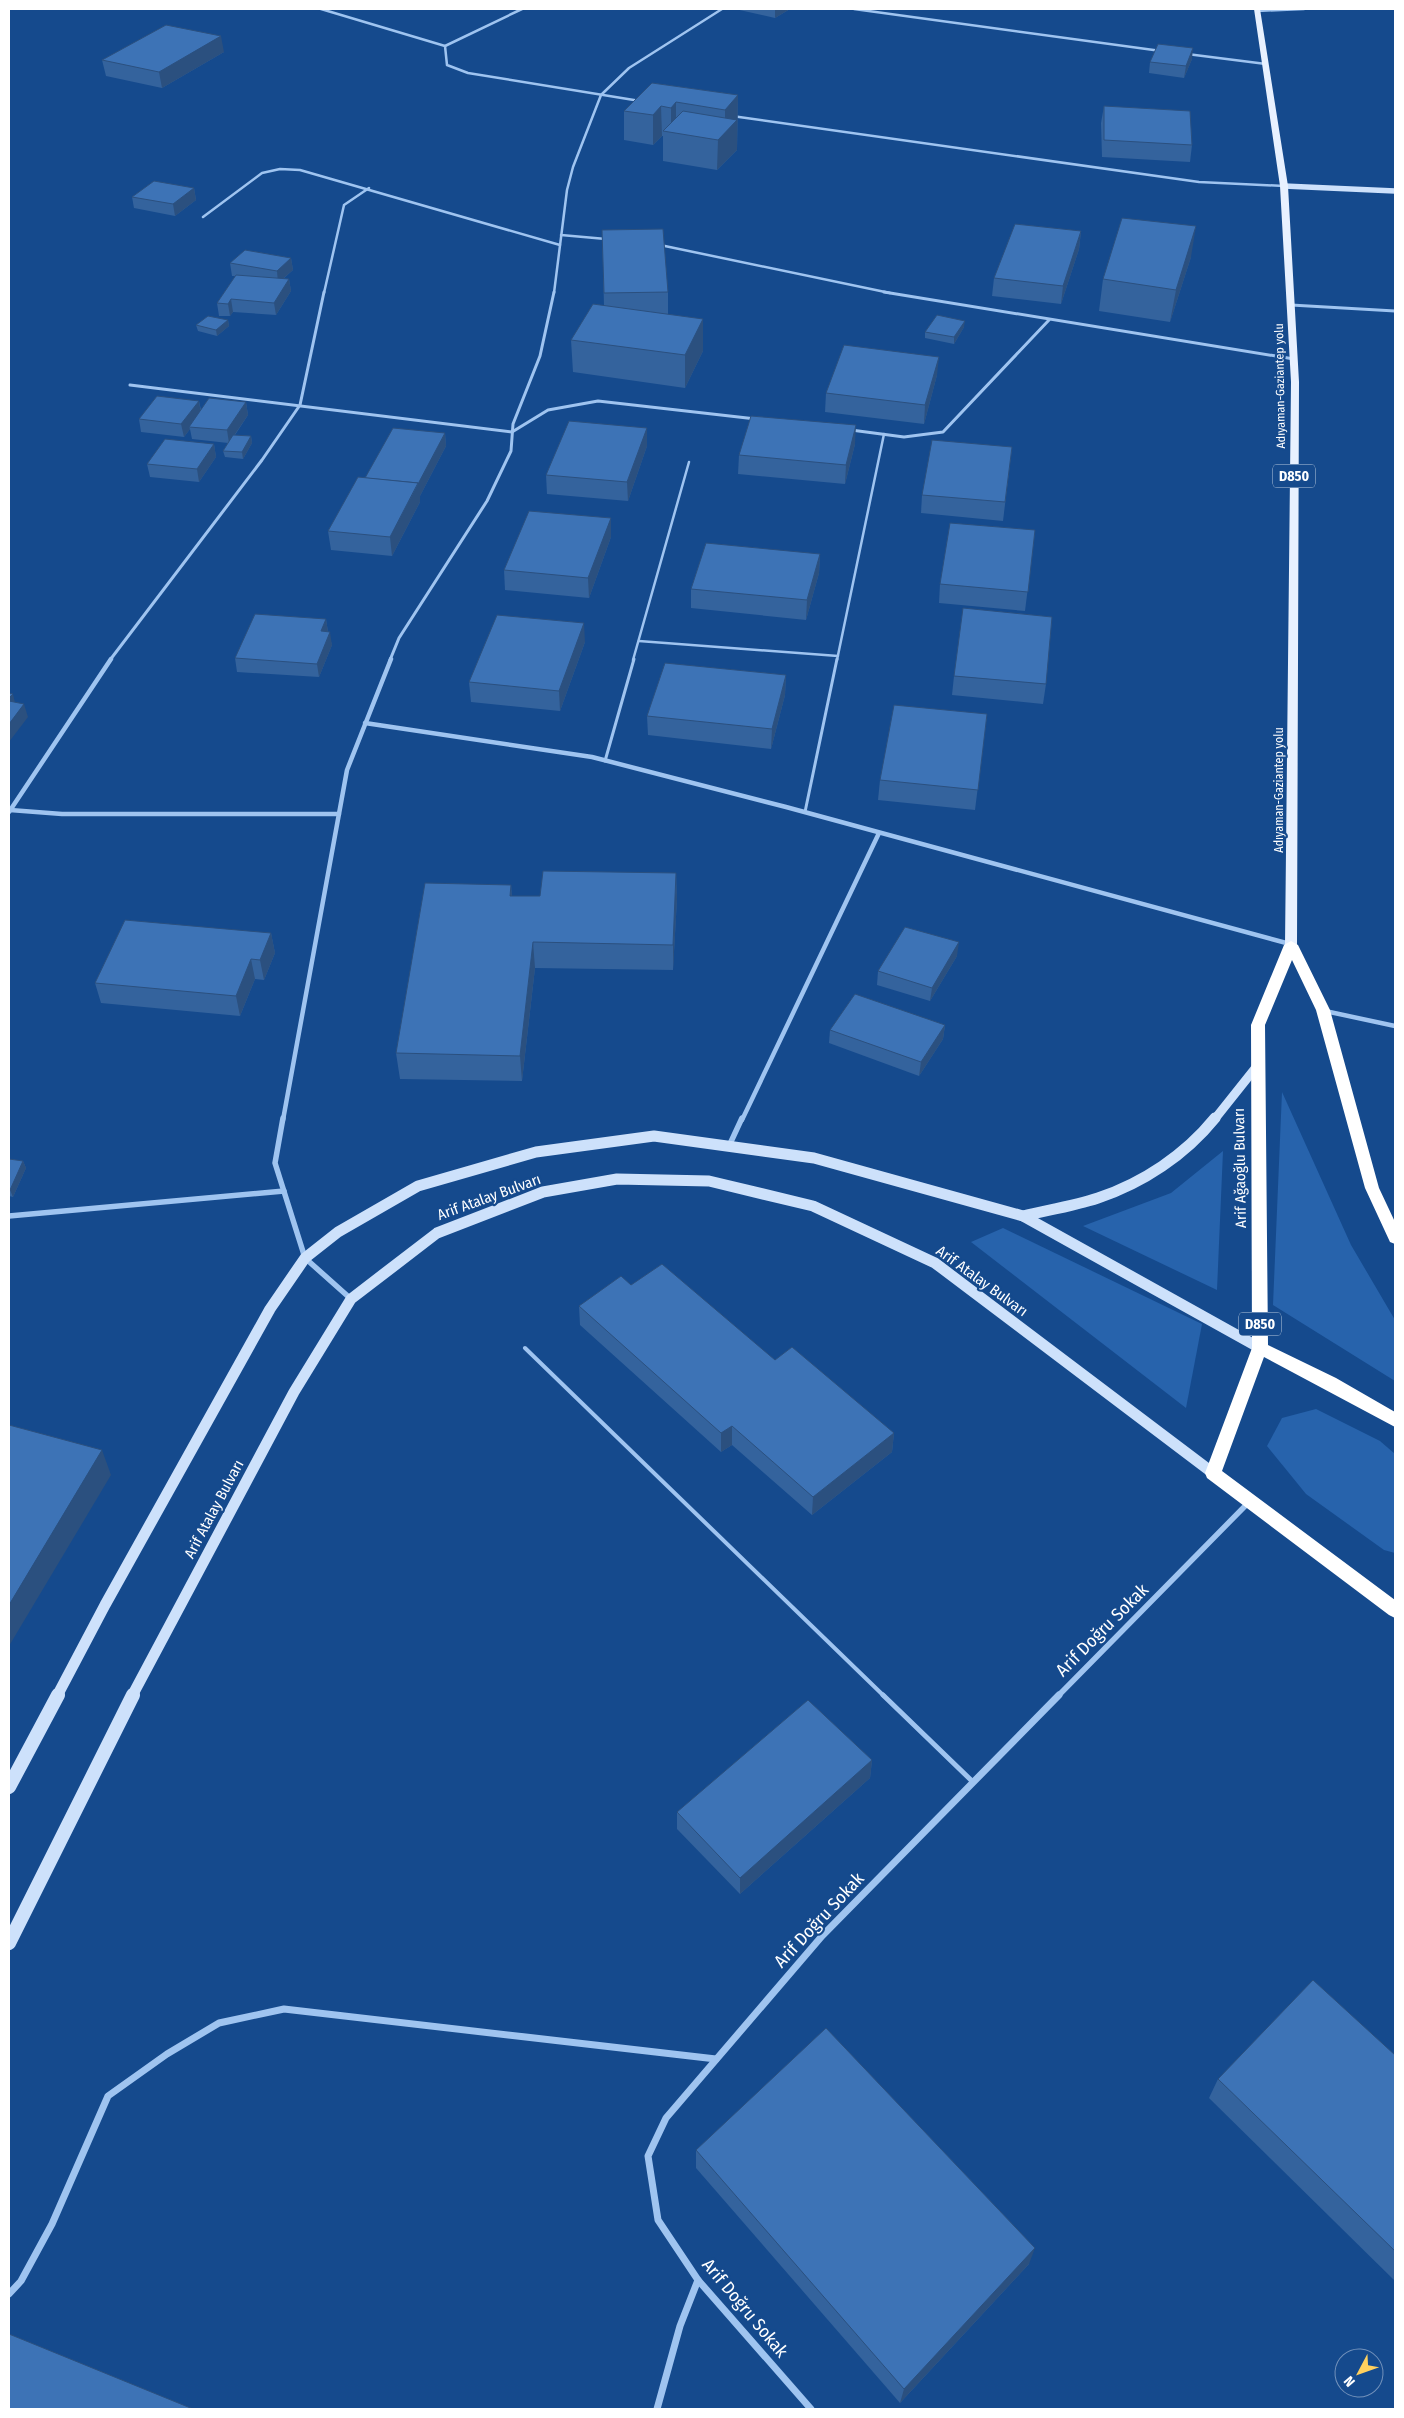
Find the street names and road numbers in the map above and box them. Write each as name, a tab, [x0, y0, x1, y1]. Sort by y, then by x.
street label: Adıyaman-Gaziantep yolu	[1272, 323, 1288, 449]
road number: D850	[1273, 464, 1315, 488]
street label: Adıyaman-Gaziantep yolu	[1272, 727, 1286, 853]
street label: Arif Ağaoğlu Bulvarı	[1230, 1108, 1250, 1228]
street label: Arif Atalay Bulvarı	[435, 1170, 543, 1224]
street label: Arif Atalay Bulvarı	[933, 1242, 1031, 1320]
road number: D850	[1239, 1312, 1281, 1336]
street label: Arif Atalay Bulvarı	[181, 1457, 247, 1561]
street label: Arif Doğru Sokak	[1051, 1579, 1153, 1681]
street label: Arif Doğru Sokak	[769, 1867, 869, 1972]
street label: Arif Doğru Sokak	[697, 2254, 793, 2362]

